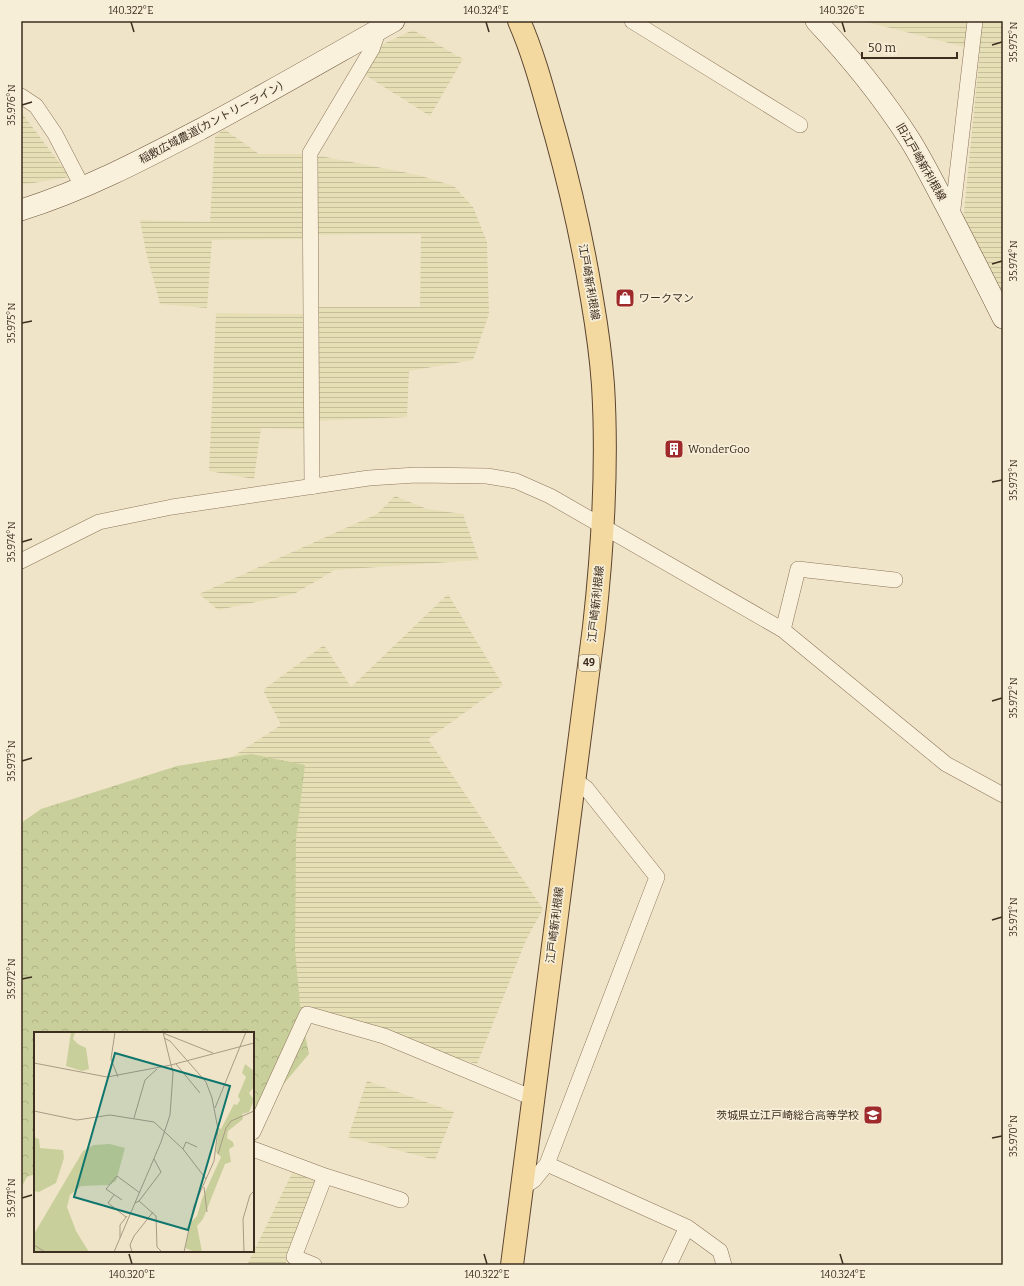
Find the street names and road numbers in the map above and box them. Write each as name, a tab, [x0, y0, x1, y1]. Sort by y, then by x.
street label: 稲敷広域農道(カントリーライン)	[137, 80, 285, 166]
street label: 旧江戸崎新利根線	[893, 121, 949, 203]
street label: 江戸崎新利根線	[576, 243, 602, 321]
street label: 江戸崎新利根線	[586, 565, 606, 643]
road number: 49	[579, 655, 599, 671]
street label: 江戸崎新利根線	[544, 886, 566, 964]

